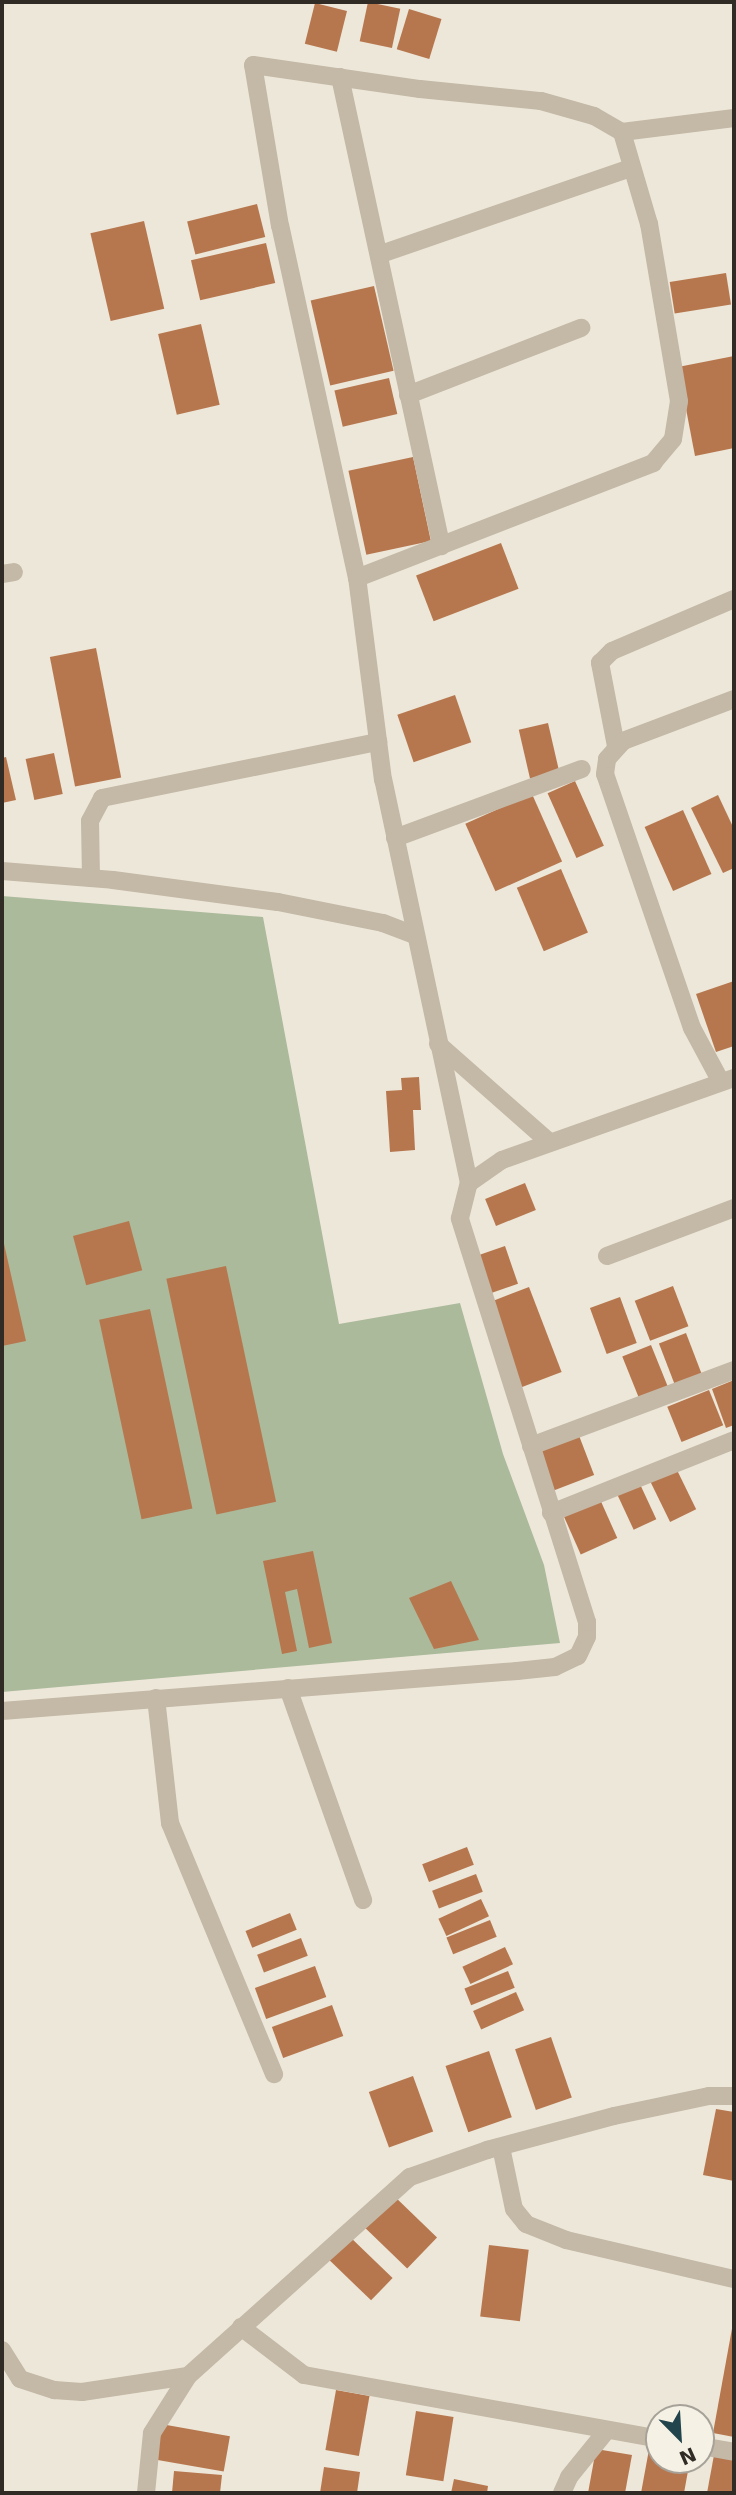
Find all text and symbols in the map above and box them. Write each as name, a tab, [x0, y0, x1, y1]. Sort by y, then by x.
north arrow	[645, 2404, 715, 2474]
text: N	[676, 2443, 699, 2470]

